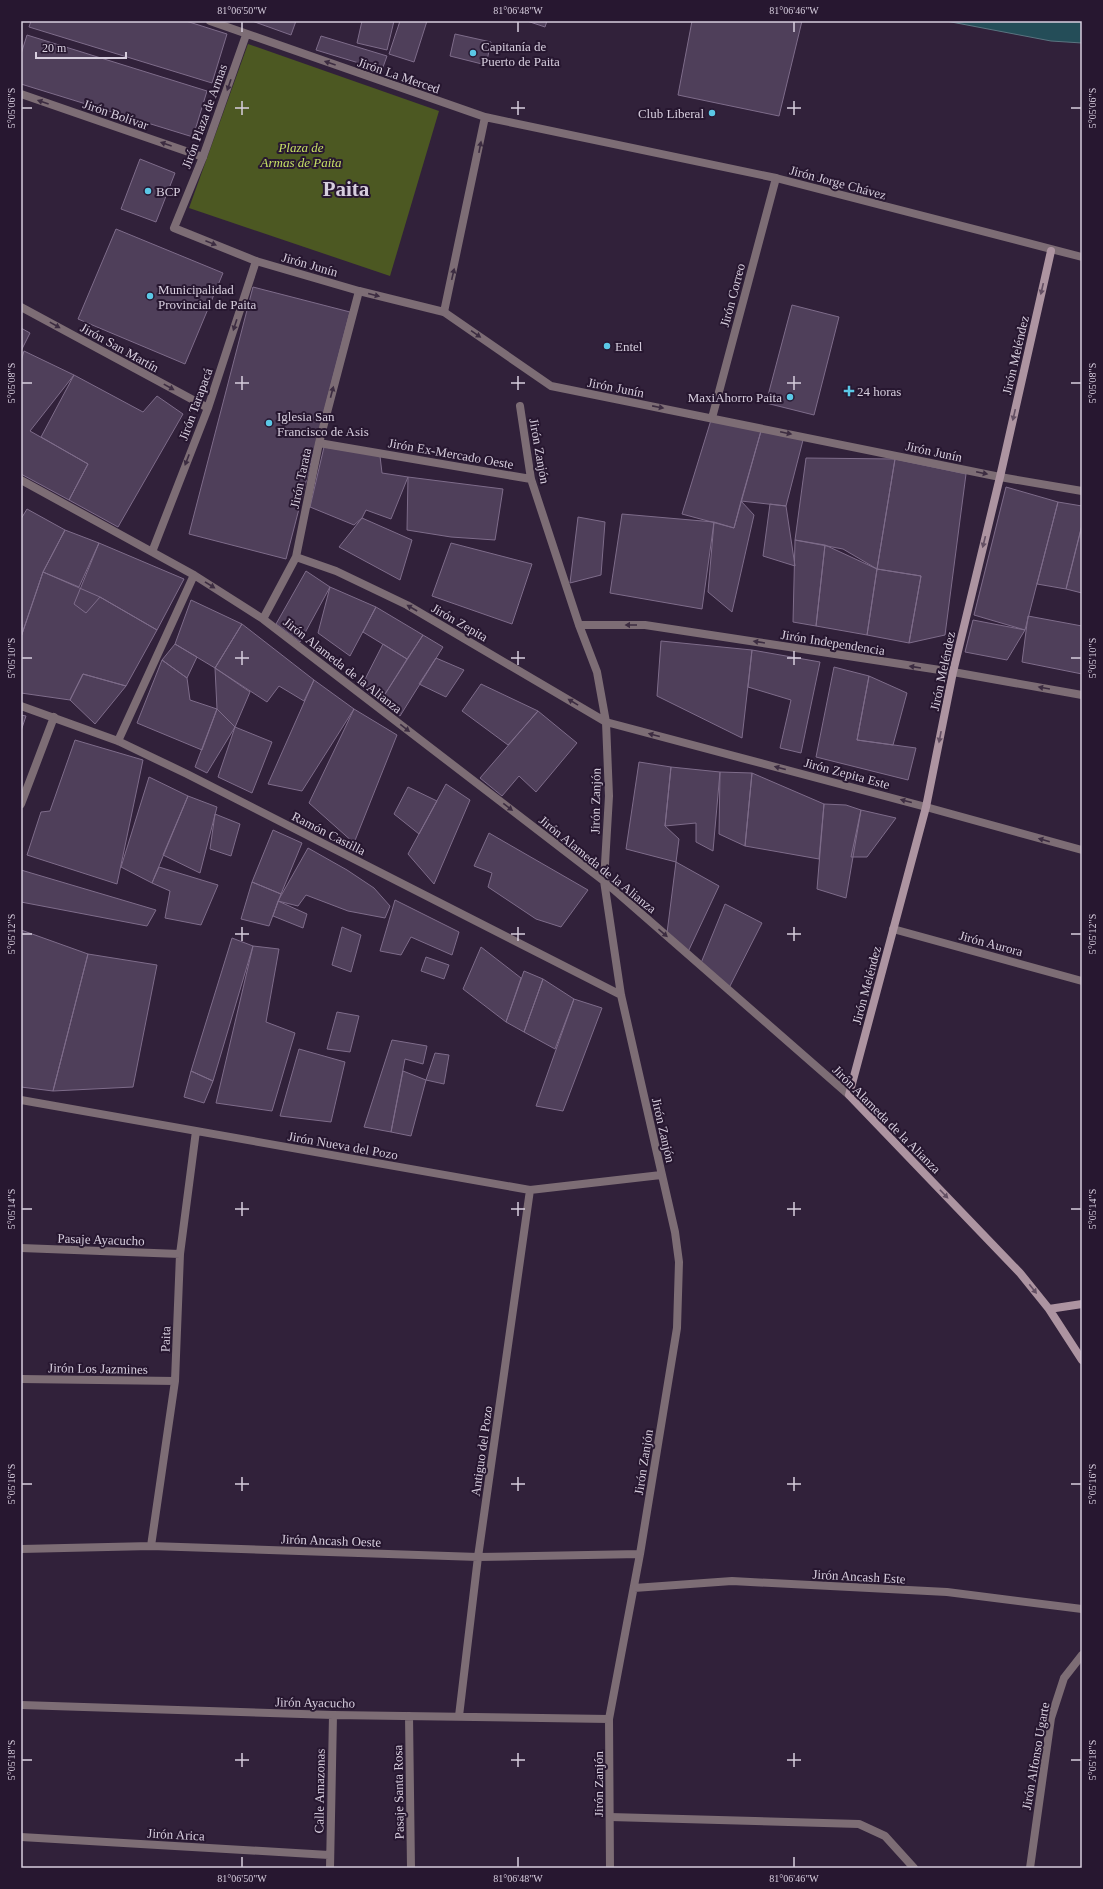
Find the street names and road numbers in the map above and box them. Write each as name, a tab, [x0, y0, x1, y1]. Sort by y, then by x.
street label: Jirón La Merced	[356, 54, 442, 97]
street label: Jirón Plaza de Armas	[179, 62, 230, 170]
street label: Jirón Bolívar	[81, 96, 151, 133]
street label: Jirón Jorge Chávez	[788, 162, 888, 203]
street label: Jirón Junín	[280, 249, 340, 280]
street label: Jirón Correo	[717, 262, 748, 329]
street label: Jirón Meléndez	[999, 314, 1032, 396]
street label: Jirón San Martín	[78, 320, 162, 375]
street label: Jirón Tarapacá	[175, 366, 216, 442]
street label: Jirón Junín	[586, 375, 646, 400]
street label: Jirón Zanjón	[526, 417, 553, 485]
street label: Jirón Ex-Mercado Oeste	[387, 435, 515, 472]
street label: Jirón Junín	[904, 438, 964, 465]
street label: Jirón Tarata	[287, 446, 314, 510]
street label: Jirón Zepita	[429, 600, 491, 645]
street label: Jirón Alameda de la Alianza	[280, 614, 405, 717]
street label: Jirón Independencia	[780, 627, 886, 658]
street label: Jirón Meléndez	[927, 630, 958, 712]
street label: Jirón Zepita Este	[802, 755, 892, 792]
street label: Jirón Zanjón	[587, 767, 604, 834]
street label: Ramón Castilla	[289, 808, 368, 859]
street label: Jirón Alameda de la Alianza	[536, 812, 660, 916]
street label: Jirón Aurora	[957, 928, 1025, 959]
street label: Jirón Meléndez	[849, 944, 884, 1026]
street label: Jirón Alameda de la Alianza	[830, 1062, 944, 1177]
street label: Jirón Zanjón	[649, 1096, 678, 1164]
street label: Jirón Nueva del Pozo	[287, 1128, 399, 1163]
street label: Pasaje Ayacucho	[57, 1230, 145, 1249]
street label: Paita	[158, 1326, 173, 1352]
street label: Jirón Los Jazmines	[48, 1360, 148, 1377]
street label: Antiguo del Pozo	[468, 1405, 495, 1497]
street label: Jirón Zanjón	[631, 1428, 656, 1496]
street label: Jirón Ancash Oeste	[281, 1531, 382, 1550]
street label: Jirón Ancash Este	[812, 1567, 906, 1586]
street label: Jirón Ayacucho	[275, 1694, 355, 1711]
street label: Jirón Alfonso Ugarte	[1019, 1701, 1052, 1811]
street label: Pasaje Santa Rosa	[390, 1744, 407, 1839]
street label: Calle Amazonas	[311, 1748, 328, 1834]
street label: Jirón Zanjón	[591, 1750, 606, 1817]
street label: Jirón Arica	[147, 1826, 205, 1844]

